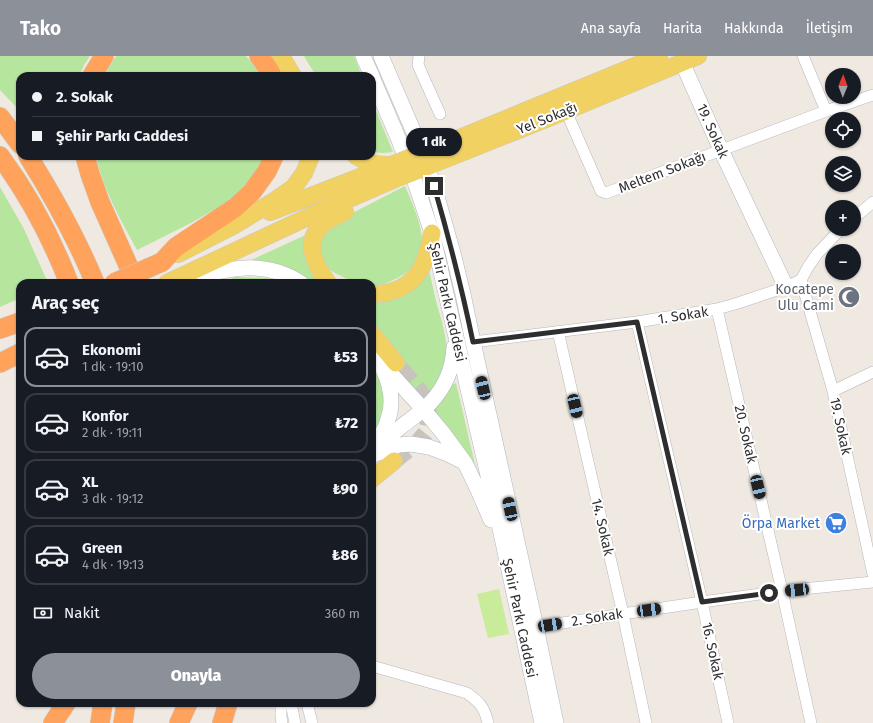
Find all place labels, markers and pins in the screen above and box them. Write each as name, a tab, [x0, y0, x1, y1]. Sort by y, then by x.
place label: Kocatepe Ulu Cami	[775, 281, 834, 314]
mosque icon: Kocatepe Ulu Cami	[836, 284, 862, 310]
supermarket icon: Örpa Market	[823, 510, 849, 536]
place label: Örpa Market	[742, 514, 821, 532]

